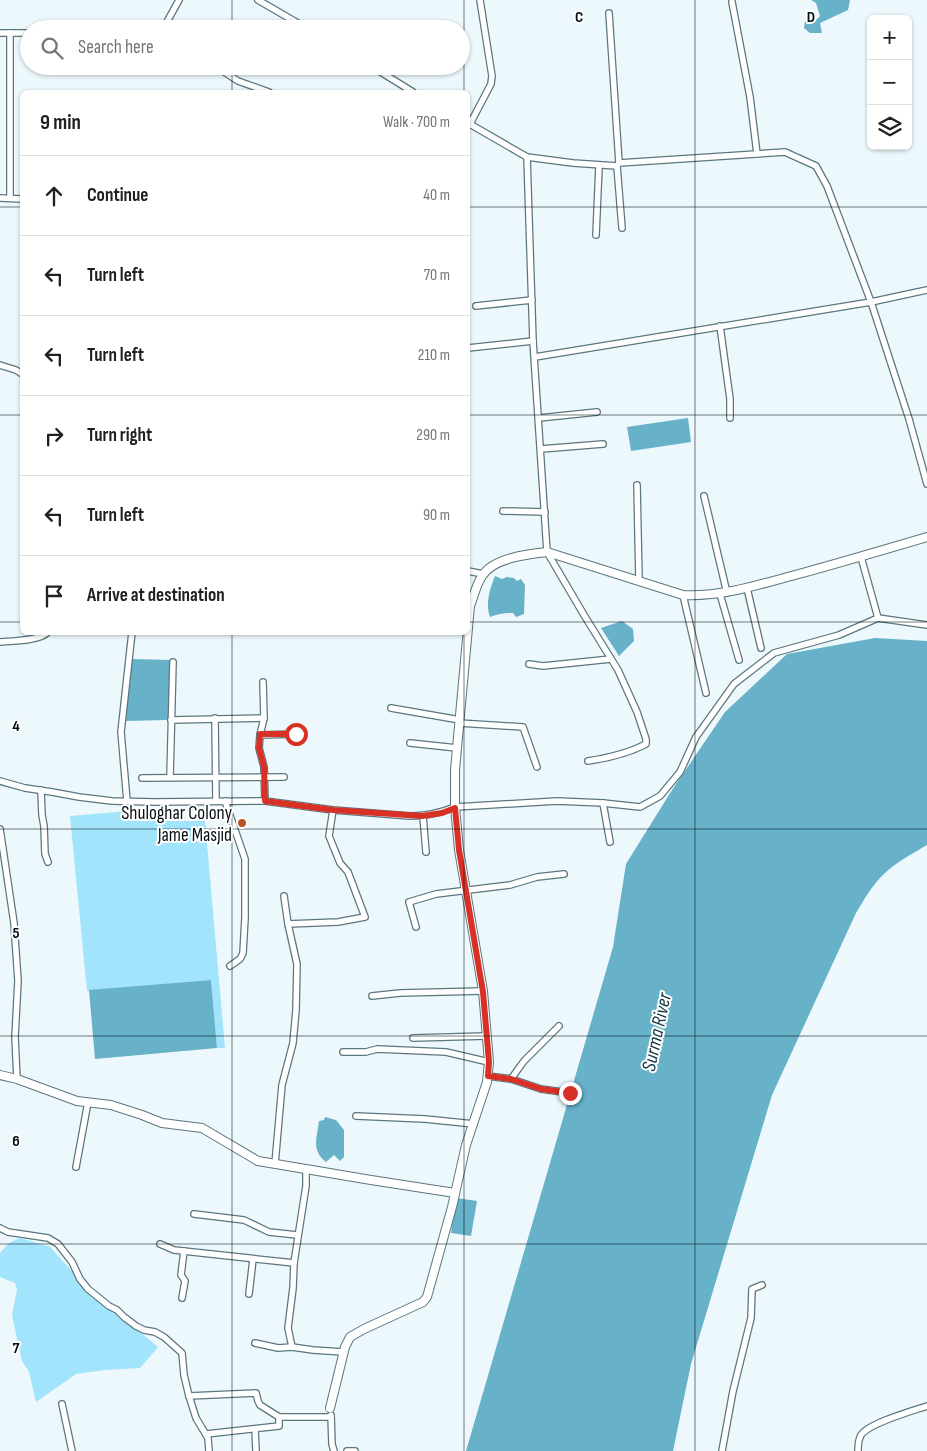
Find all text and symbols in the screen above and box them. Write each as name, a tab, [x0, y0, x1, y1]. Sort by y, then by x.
text: C	[575, 8, 583, 27]
text: D	[807, 8, 815, 27]
map controls	[867, 15, 912, 150]
button: +	[867, 15, 912, 60]
search box	[20, 20, 470, 75]
icon: search	[38, 34, 66, 62]
text: Search here	[78, 36, 154, 59]
button: −	[867, 60, 912, 105]
button: layers	[867, 105, 912, 150]
text: 9 min	[40, 110, 81, 135]
text: Walk · 700 m	[383, 113, 450, 132]
icon: ahead	[40, 182, 68, 210]
text: Continue	[87, 184, 148, 207]
text: 40 m	[423, 186, 450, 205]
icon: left	[40, 262, 68, 290]
text: Turn left	[87, 264, 144, 287]
text: 70 m	[424, 266, 450, 285]
icon: left	[40, 342, 68, 370]
text: Turn left	[87, 344, 144, 367]
text: 210 m	[418, 346, 450, 365]
icon: right	[40, 422, 68, 450]
text: Turn right	[87, 424, 152, 447]
text: 290 m	[416, 426, 450, 445]
icon: left	[40, 502, 68, 530]
text: Turn left	[87, 504, 144, 527]
text: 90 m	[423, 506, 450, 525]
icon: arrive	[40, 582, 68, 610]
text: Arrive at destination	[87, 584, 225, 607]
text: 4	[12, 717, 20, 736]
route start	[285, 723, 308, 746]
place label: Shuloghar Colony Jame Masjid	[121, 802, 233, 847]
marker: Shuloghar Colony Jame Masjid	[236, 817, 248, 829]
text: 5	[12, 924, 20, 943]
water label: Surma River	[637, 989, 677, 1074]
route end	[559, 1082, 582, 1105]
text: 6	[12, 1132, 20, 1151]
text: 7	[13, 1339, 20, 1358]

